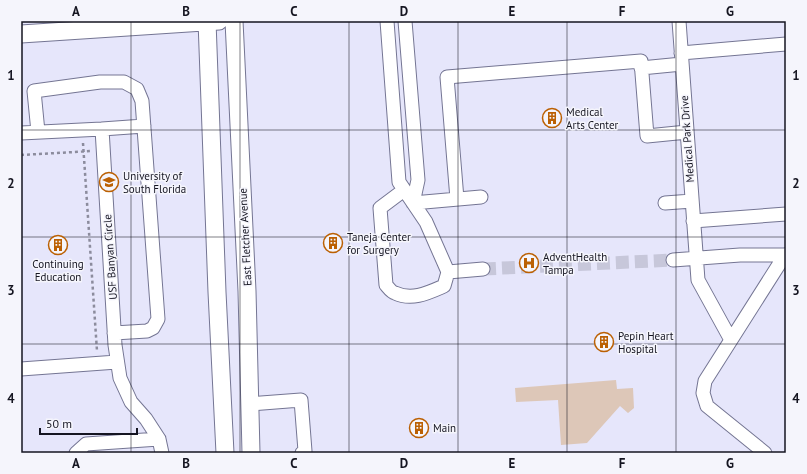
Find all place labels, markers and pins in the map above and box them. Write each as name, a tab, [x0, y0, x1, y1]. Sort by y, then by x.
place label: Medical Arts Center	[566, 105, 618, 132]
building icon: Medical Arts Center	[541, 107, 563, 129]
place label: University of South Florida	[123, 169, 186, 196]
school or university icon: University of South Florida	[98, 171, 120, 193]
place label: Taneja Center for Surgery	[347, 230, 411, 257]
building icon: Taneja Center for Surgery	[322, 232, 344, 254]
building icon: Continuing Education	[47, 234, 69, 256]
place label: AdventHealth Tampa	[543, 250, 607, 277]
hospital icon: AdventHealth Tampa	[518, 252, 540, 274]
place label: Continuing Education	[32, 257, 84, 284]
place label: Pepin Heart Hospital	[618, 329, 674, 356]
building icon: Pepin Heart Hospital	[593, 331, 615, 353]
building icon: Main	[408, 417, 430, 439]
place label: Main	[433, 421, 456, 435]

